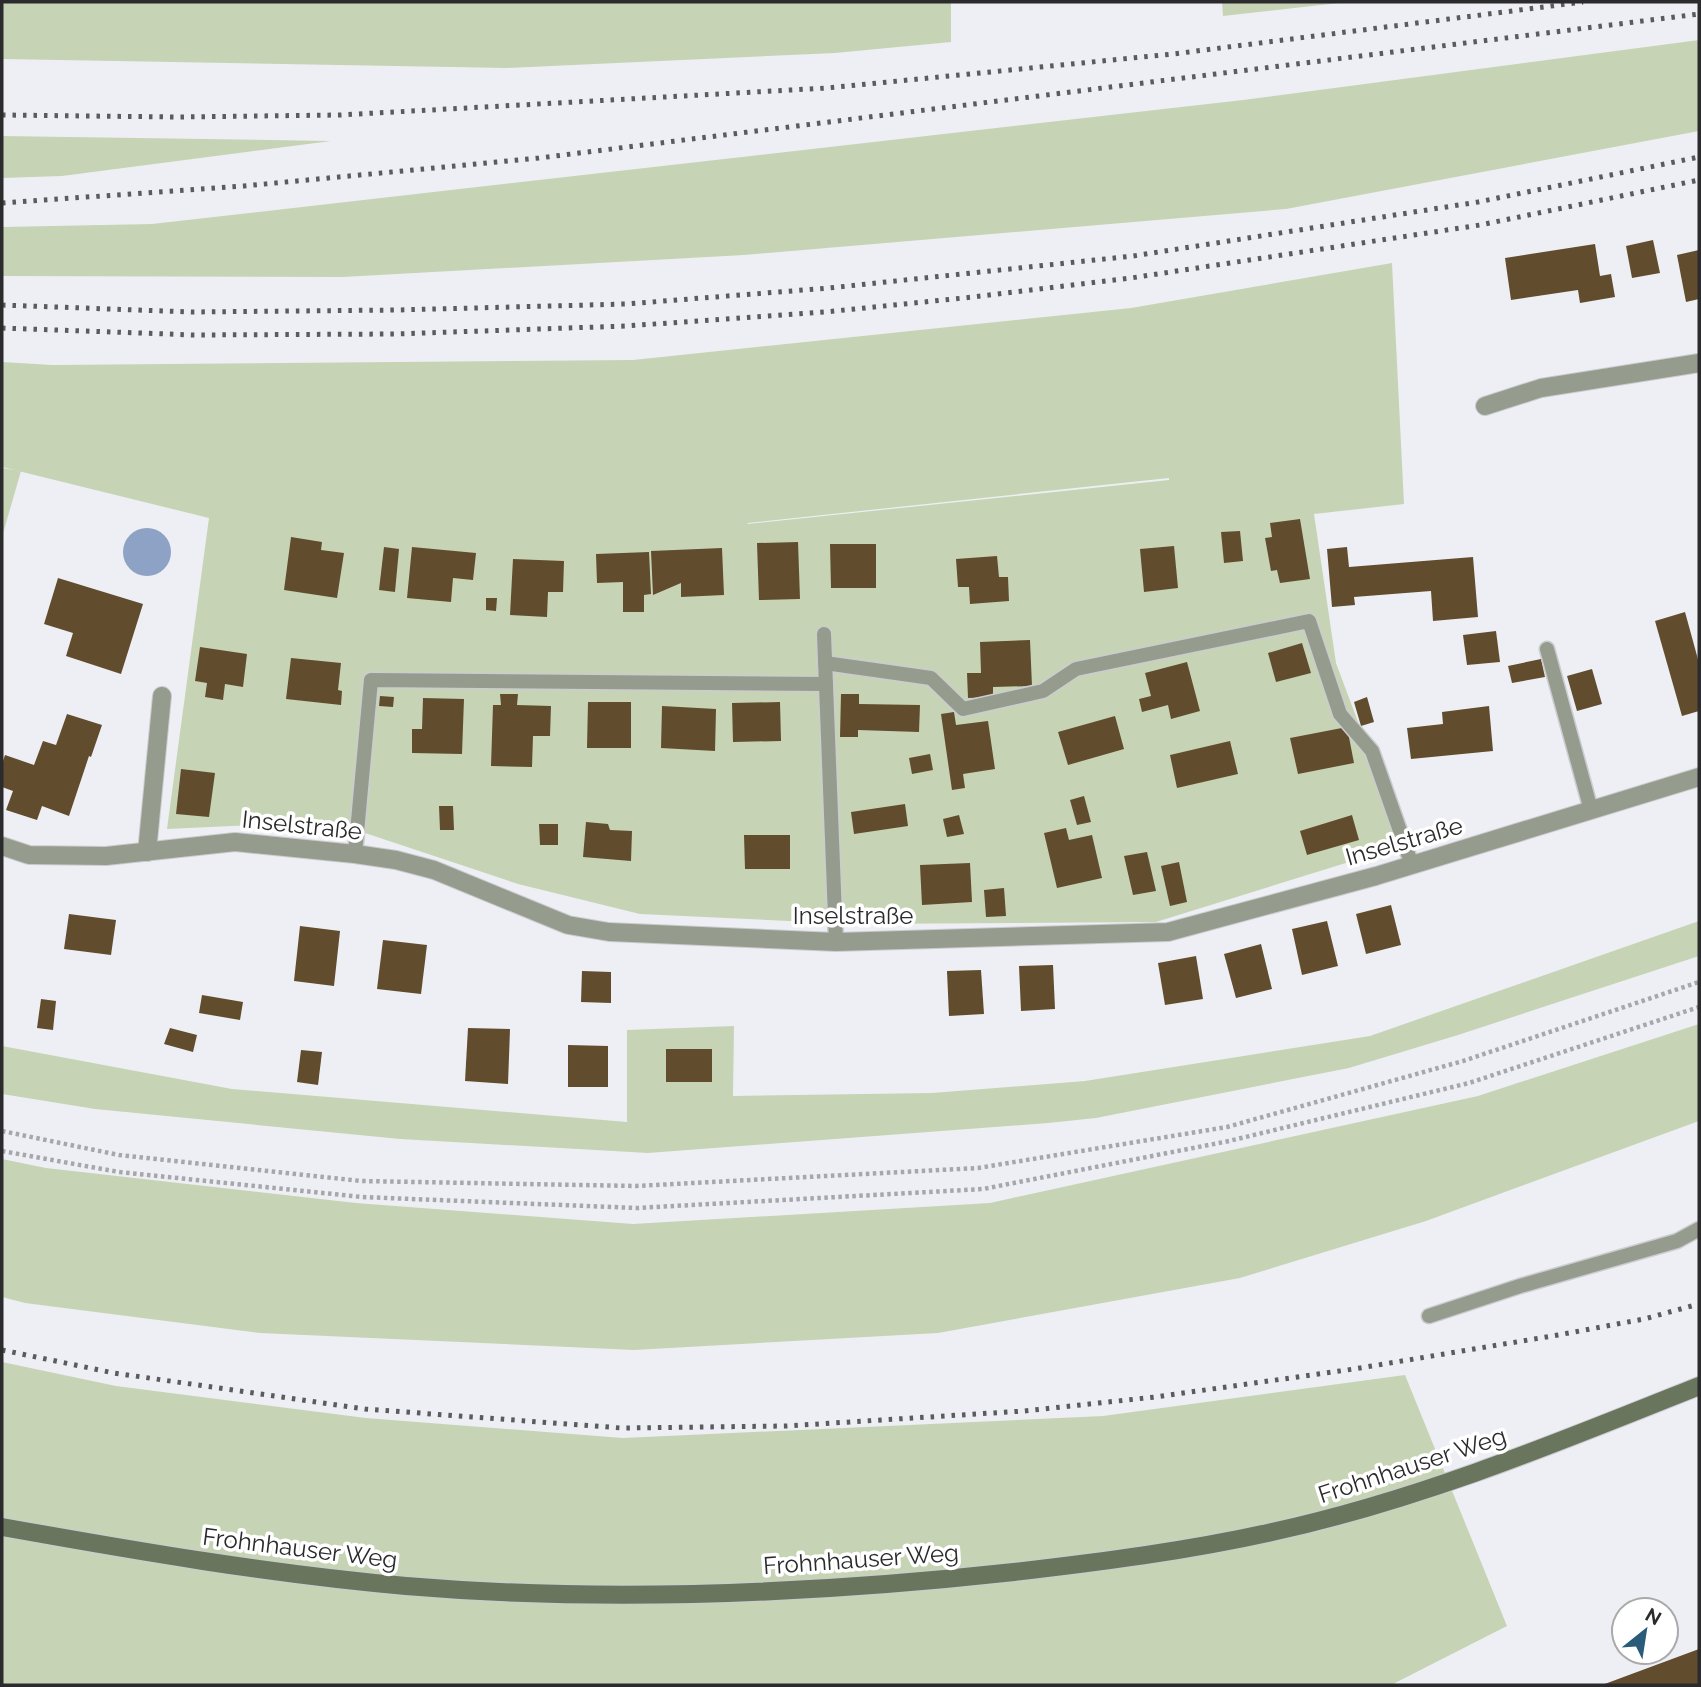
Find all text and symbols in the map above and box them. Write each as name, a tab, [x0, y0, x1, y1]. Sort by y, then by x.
street label: Inselstraße	[241, 804, 363, 846]
street label: Inselstraße	[1342, 810, 1466, 872]
street label: Inselstraße	[793, 901, 913, 930]
street label: Frohnhauser Weg	[1314, 1421, 1510, 1509]
street label: Frohnhauser Weg	[201, 1522, 399, 1574]
street label: Frohnhauser Weg	[762, 1538, 960, 1580]
north arrow	[1610, 1596, 1680, 1666]
text: N	[1642, 1603, 1665, 1629]

